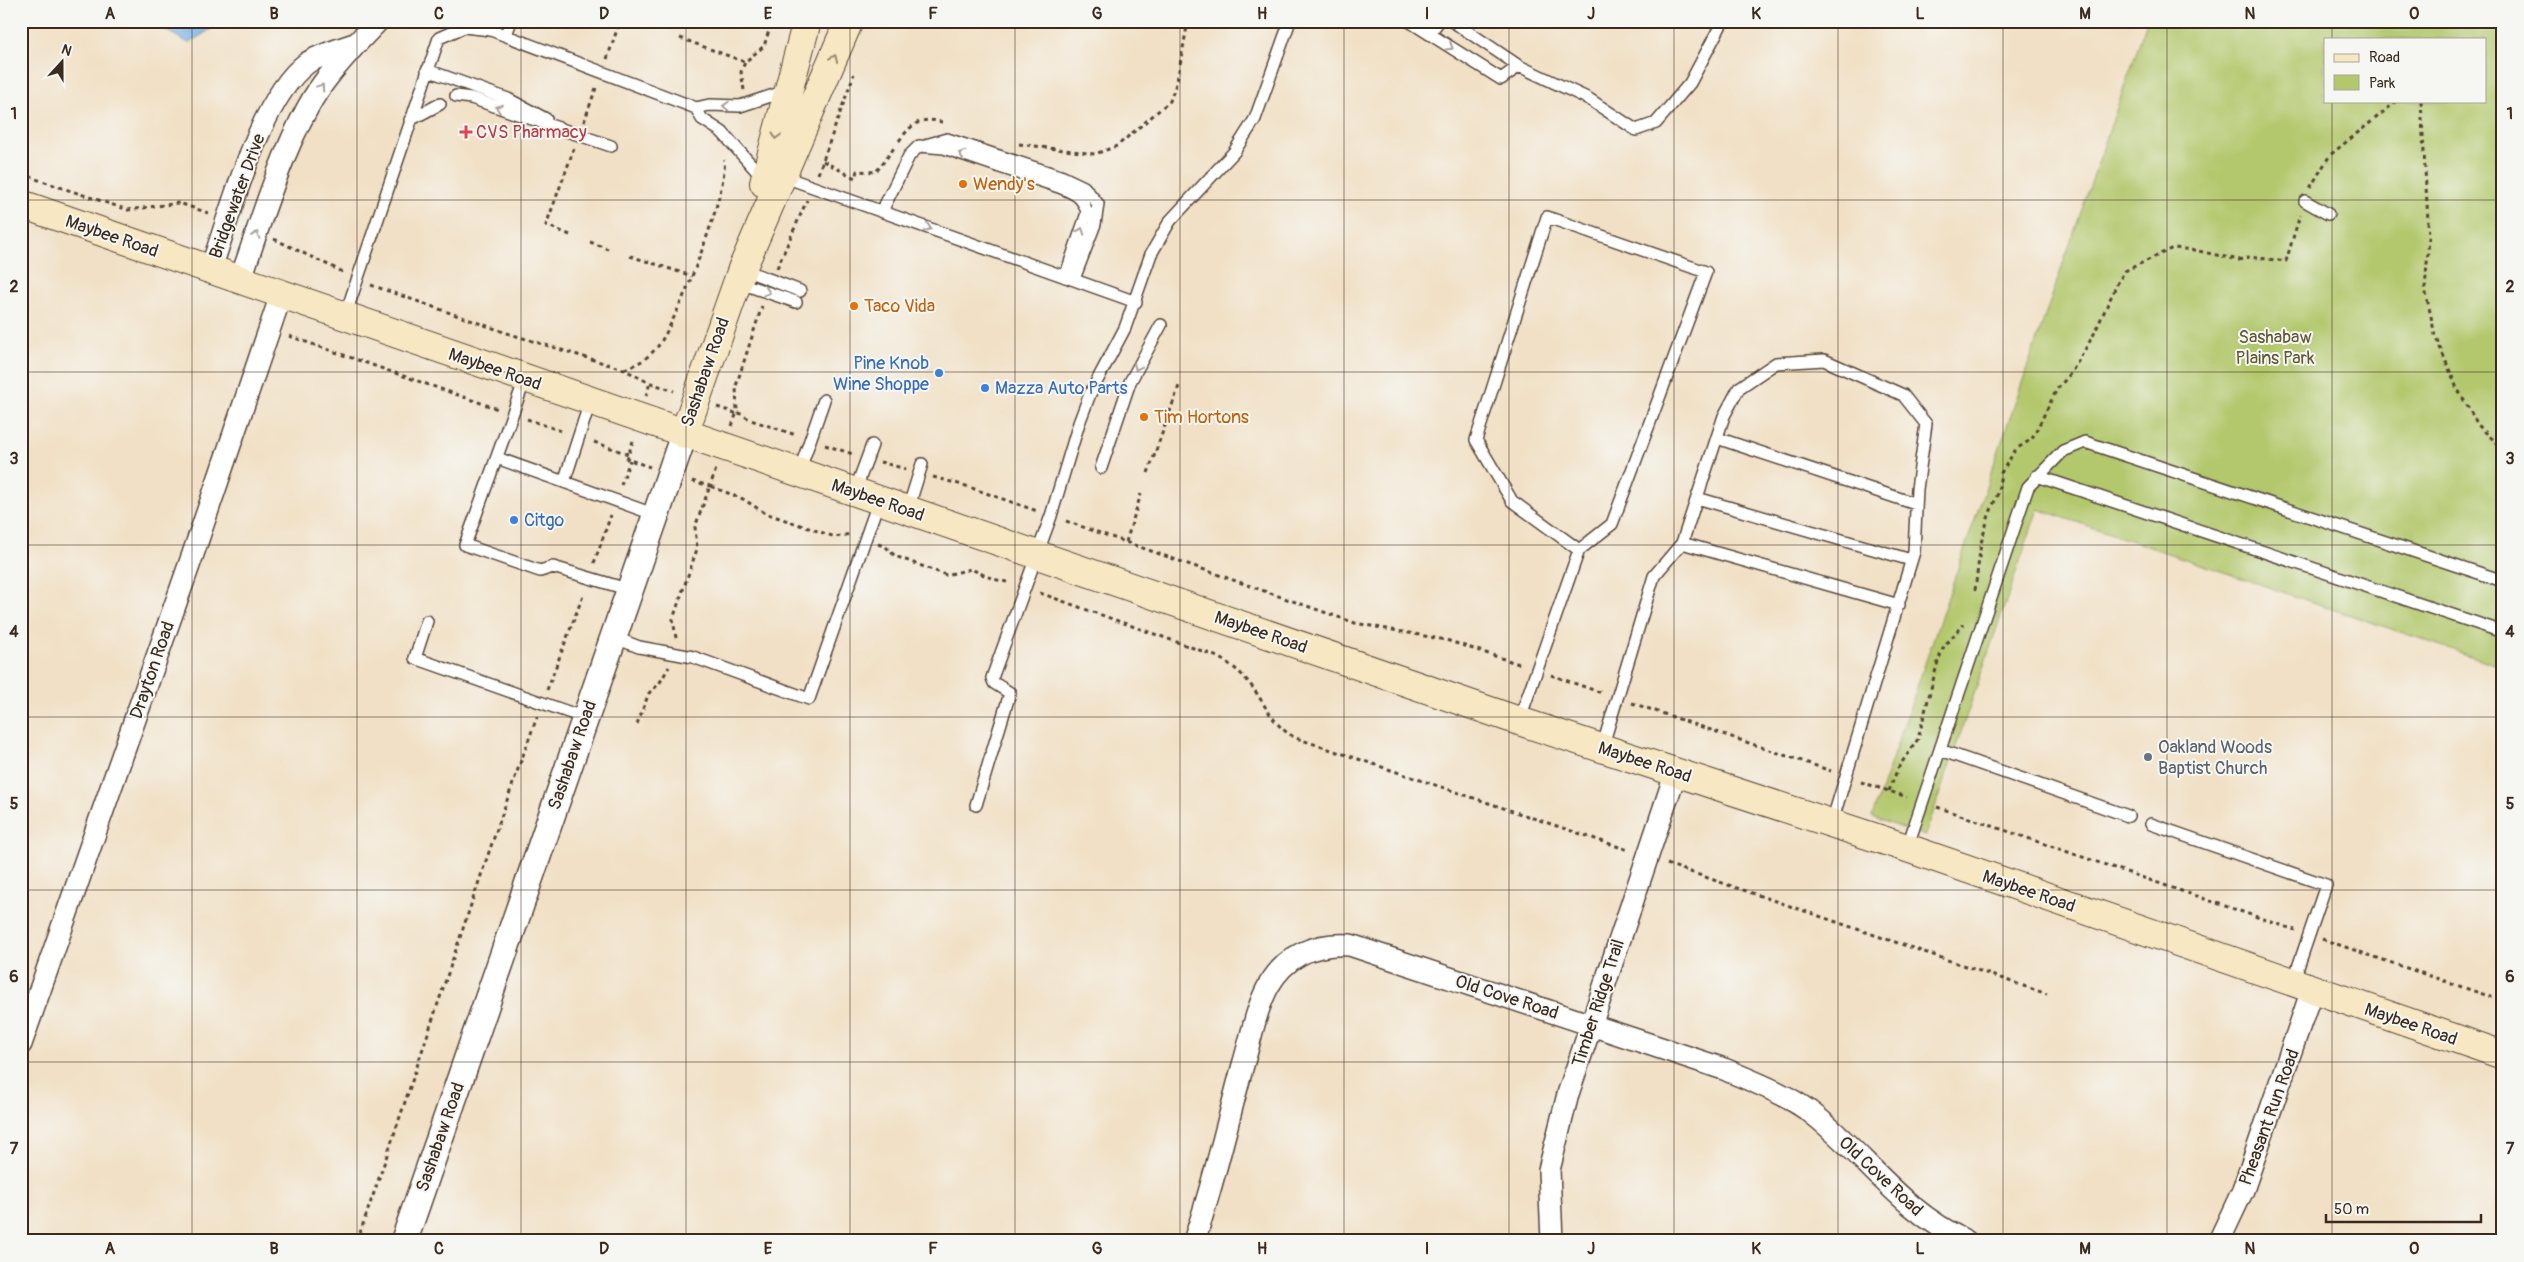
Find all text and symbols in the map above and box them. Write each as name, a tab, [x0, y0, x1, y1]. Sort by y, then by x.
text: A	[105, 4, 116, 24]
text: B	[269, 4, 279, 24]
text: C	[434, 4, 444, 24]
text: D	[599, 4, 609, 24]
text: E	[764, 4, 773, 24]
text: F	[928, 4, 938, 24]
text: G	[1092, 4, 1103, 24]
text: H	[1257, 4, 1267, 24]
text: I	[1425, 4, 1429, 24]
text: J	[1587, 4, 1595, 24]
text: K	[1751, 4, 1761, 24]
text: L	[1915, 4, 1925, 24]
text: M	[2079, 4, 2091, 24]
text: N	[2245, 4, 2256, 24]
text: O	[2409, 4, 2419, 24]
north arrow	[38, 38, 88, 88]
legend	[2324, 38, 2486, 102]
text: N	[59, 41, 74, 60]
one-way arrow	[1444, 41, 1454, 50]
text: Road	[2369, 48, 2400, 67]
one-way arrow	[827, 54, 838, 63]
text: Park	[2369, 74, 2396, 93]
one-way arrow	[315, 83, 324, 92]
one-way arrow	[722, 100, 730, 111]
text: 1	[11, 104, 17, 124]
one-way arrow	[495, 104, 504, 114]
text: 1	[2507, 104, 2513, 124]
place label: CVS Pharmacy	[476, 121, 587, 144]
marker: CVS Pharmacy	[460, 126, 472, 138]
street label: Bridgewater Drive	[204, 130, 271, 262]
one-way arrow	[772, 132, 782, 140]
one-way arrow	[958, 150, 967, 160]
place label: Wendy's	[973, 173, 1035, 196]
marker: Wendy's	[957, 178, 969, 190]
street label: Maybee Road	[62, 210, 161, 263]
one-way arrow	[923, 222, 932, 232]
one-way arrow	[1075, 227, 1085, 235]
one-way arrow	[250, 231, 260, 240]
text: 2	[10, 277, 19, 297]
text: 2	[2506, 277, 2515, 297]
one-way arrow	[762, 286, 770, 296]
place label: Taco Vida	[864, 295, 935, 318]
marker: Taco Vida	[848, 300, 860, 312]
street label: Sashabaw Road	[676, 314, 735, 430]
park label: Sashabaw Plains Park	[2236, 326, 2315, 370]
street label: Maybee Road	[445, 343, 544, 396]
place label: Pine Knob Wine Shoppe	[833, 352, 929, 396]
one-way arrow	[1133, 362, 1143, 371]
marker: Pine Knob Wine Shoppe	[933, 367, 945, 379]
place label: Mazza Auto Parts	[995, 377, 1128, 400]
marker: Mazza Auto Parts	[979, 382, 991, 394]
place label: Tim Hortons	[1154, 406, 1249, 429]
marker: Tim Hortons	[1138, 411, 1150, 423]
text: 3	[10, 449, 19, 469]
text: 3	[2506, 449, 2515, 469]
street label: Maybee Road	[828, 474, 927, 527]
place label: Citgo	[524, 509, 565, 532]
marker: Citgo	[508, 514, 520, 526]
street label: Maybee Road	[1211, 606, 1310, 659]
street label: Drayton Road	[125, 618, 180, 722]
text: 4	[9, 622, 19, 642]
text: 4	[2505, 622, 2515, 642]
street label: Sashabaw Road	[543, 697, 602, 813]
place label: Oakland Woods Baptist Church	[2158, 736, 2272, 780]
street label: Maybee Road	[1595, 737, 1694, 788]
marker: Oakland Woods Baptist Church	[2142, 751, 2154, 763]
text: 5	[10, 794, 19, 814]
text: 5	[2506, 794, 2515, 814]
street label: Maybee Road	[1979, 865, 2078, 918]
street label: Timber Ridge Trail	[1567, 937, 1630, 1070]
text: 6	[9, 967, 19, 987]
text: 6	[2505, 967, 2515, 987]
street label: Old Cove Road	[1452, 970, 1561, 1025]
street label: Maybee Road	[2361, 998, 2460, 1051]
street label: Pheasant Run Road	[2234, 1046, 2305, 1189]
street label: Sashabaw Road	[411, 1079, 470, 1195]
street label: Old Cove Road	[1834, 1131, 1928, 1221]
text: 7	[10, 1139, 19, 1159]
text: 7	[2506, 1139, 2515, 1159]
scale bar	[2326, 1192, 2482, 1224]
text: 50 m	[2334, 1200, 2369, 1219]
text: A	[105, 1239, 116, 1259]
text: B	[269, 1239, 279, 1259]
text: C	[434, 1239, 444, 1259]
text: D	[599, 1239, 609, 1259]
text: E	[764, 1239, 773, 1259]
text: F	[928, 1239, 938, 1259]
text: G	[1092, 1239, 1103, 1259]
text: H	[1257, 1239, 1267, 1259]
text: I	[1425, 1239, 1429, 1259]
text: J	[1587, 1239, 1595, 1259]
text: K	[1751, 1239, 1761, 1259]
text: L	[1915, 1239, 1925, 1259]
text: M	[2079, 1239, 2091, 1259]
text: N	[2245, 1239, 2256, 1259]
text: O	[2409, 1239, 2419, 1259]

